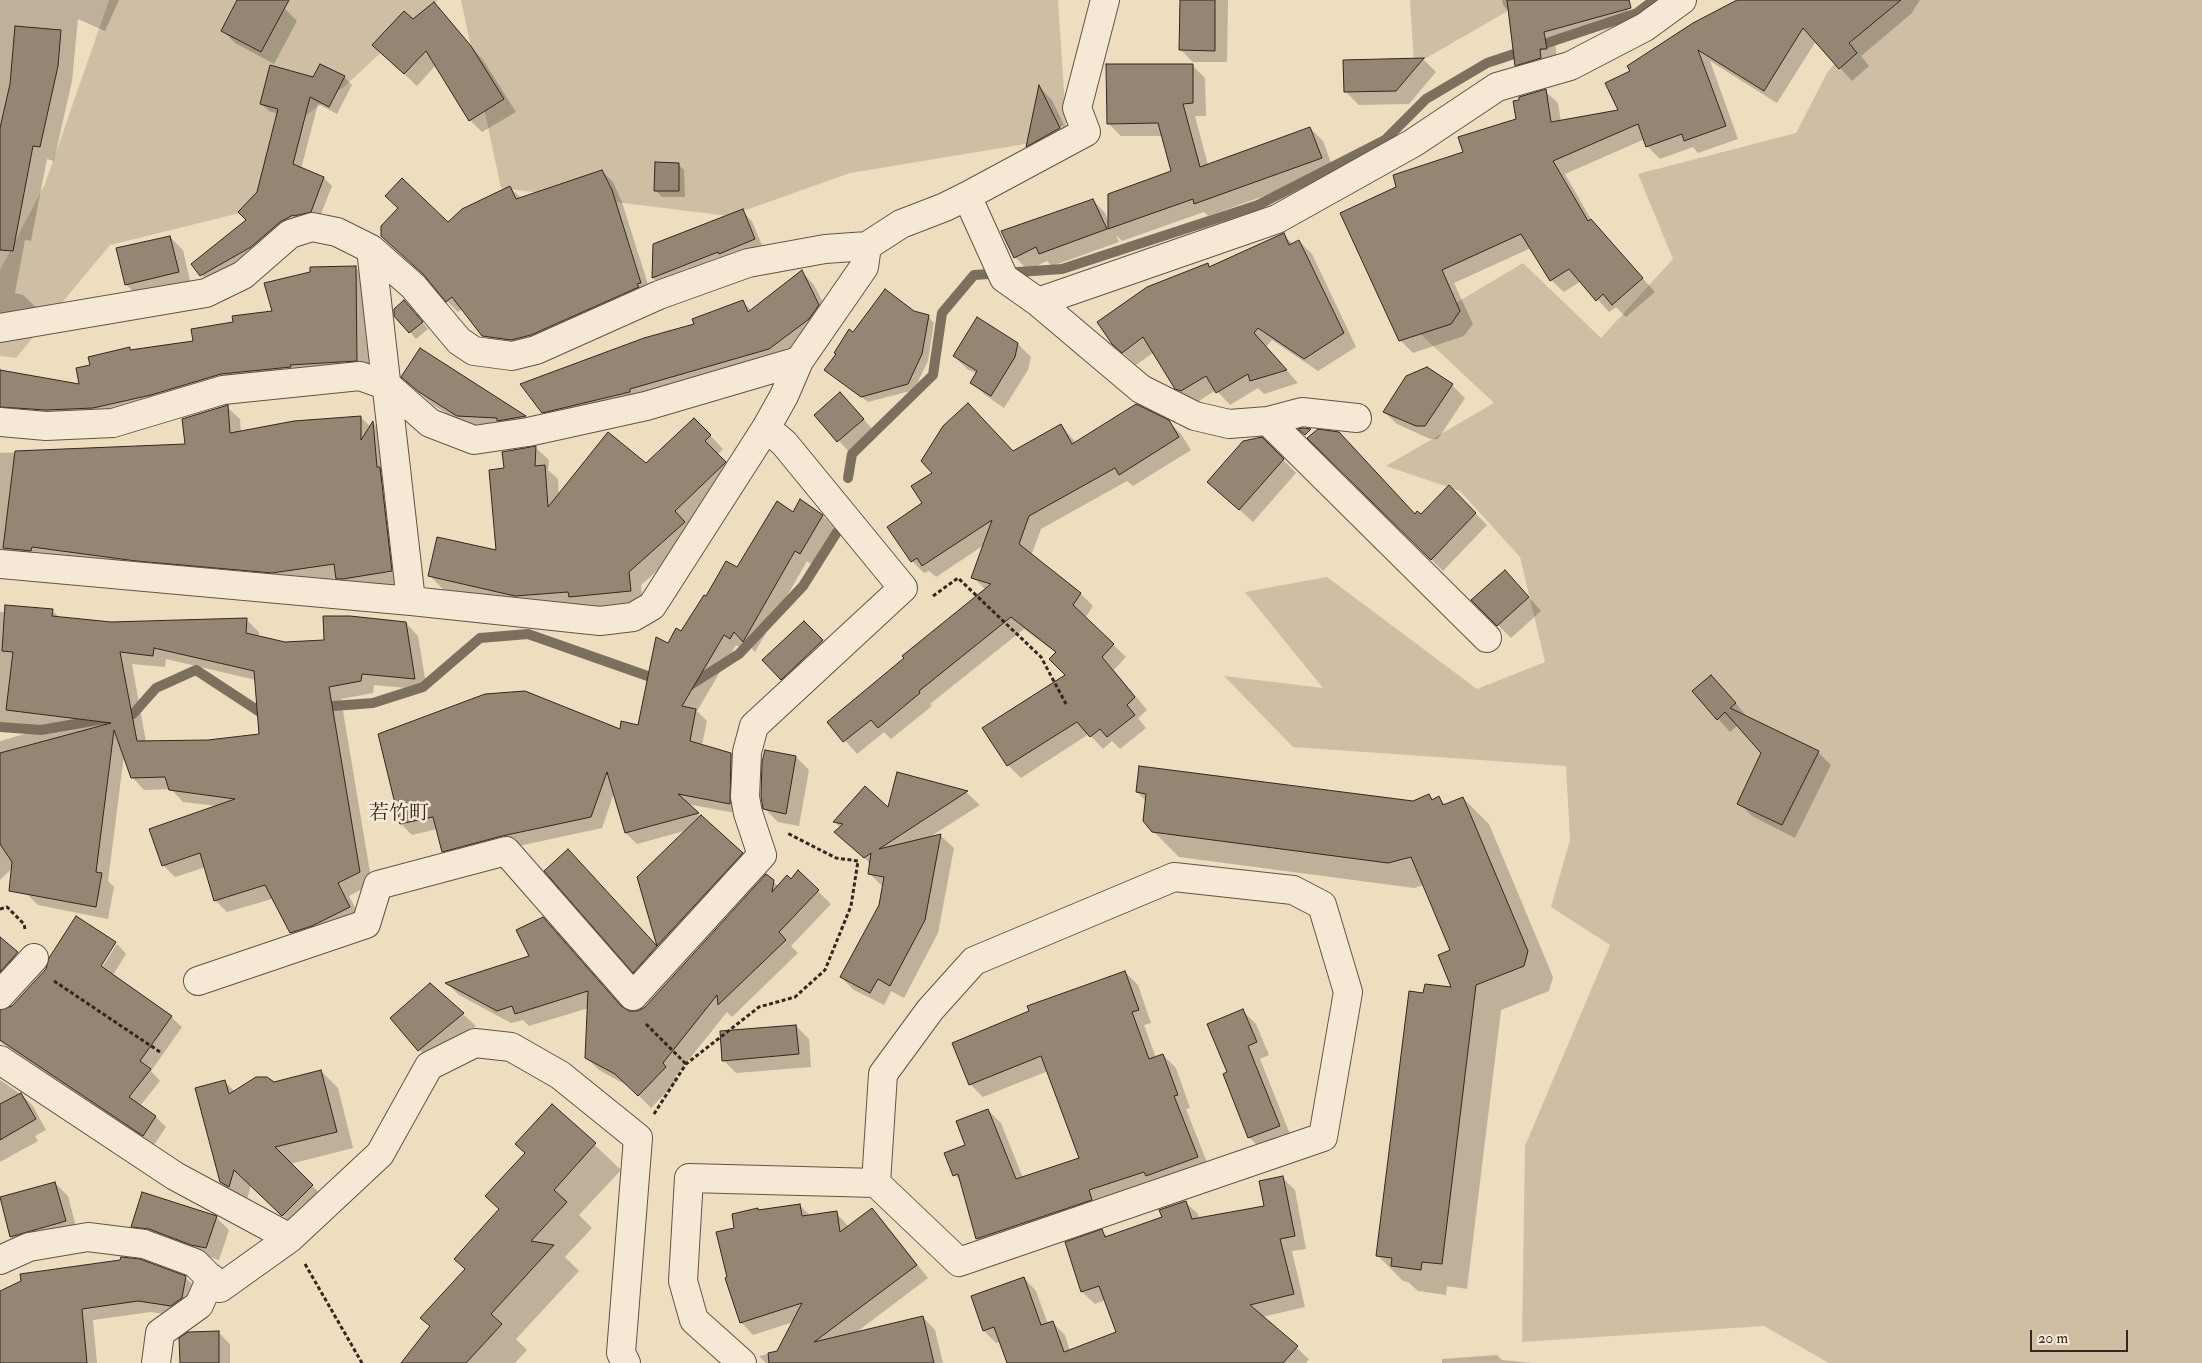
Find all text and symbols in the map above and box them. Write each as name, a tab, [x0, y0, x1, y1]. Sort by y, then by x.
district label: 若竹町	[369, 803, 429, 827]
scale bar	[2032, 1320, 2130, 1352]
text: 20 m	[2038, 1329, 2068, 1348]

